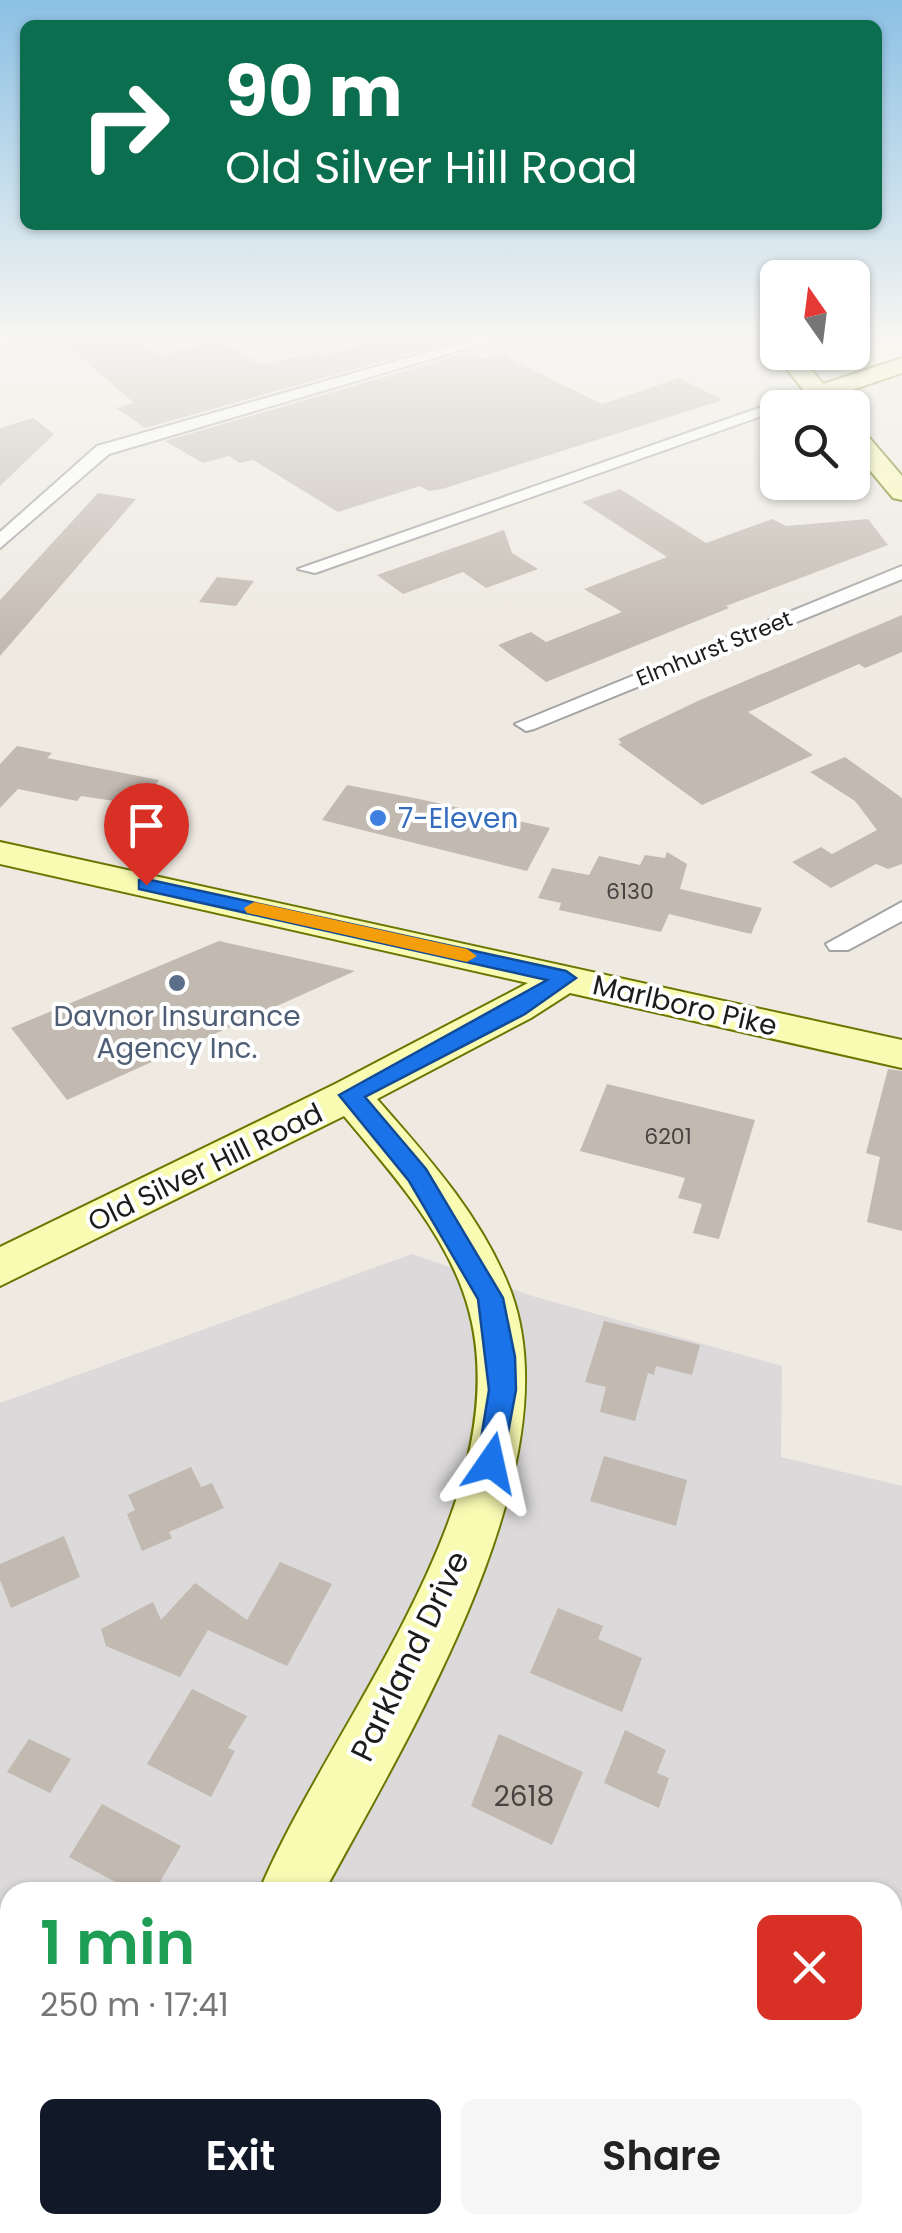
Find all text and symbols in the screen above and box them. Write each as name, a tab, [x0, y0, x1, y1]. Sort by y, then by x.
text: 90 m	[225, 42, 403, 141]
icon: right	[60, 60, 190, 190]
text: Old Silver Hill Road	[225, 136, 638, 199]
north arrow	[760, 260, 870, 370]
map controls	[760, 260, 870, 500]
button: search	[760, 390, 870, 500]
street label: Elmhurst Street	[632, 603, 797, 694]
pin	[104, 783, 189, 886]
icon: arrive	[119, 798, 174, 853]
place label: 7-Eleven	[398, 799, 518, 838]
marker: 7-Eleven	[367, 807, 389, 829]
house number: 6130	[606, 876, 654, 907]
street label: Marlboro Pike	[589, 965, 781, 1046]
marker: Davnor Insurance Agency Inc.	[166, 972, 188, 994]
place label: Davnor Insurance Agency Inc.	[53, 997, 301, 1068]
street label: Old Silver Hill Road	[81, 1094, 329, 1241]
house number: 6201	[644, 1121, 692, 1152]
position arrow	[439, 1411, 543, 1515]
street label: Parkland Drive	[339, 1543, 480, 1769]
house number: 2618	[494, 1777, 554, 1816]
text: 1 min	[40, 1901, 195, 1985]
button: close	[757, 1915, 862, 2020]
text: 250 m · 17:41	[40, 1982, 229, 2027]
button: Exit	[40, 2099, 441, 2214]
button: Share	[461, 2099, 862, 2214]

